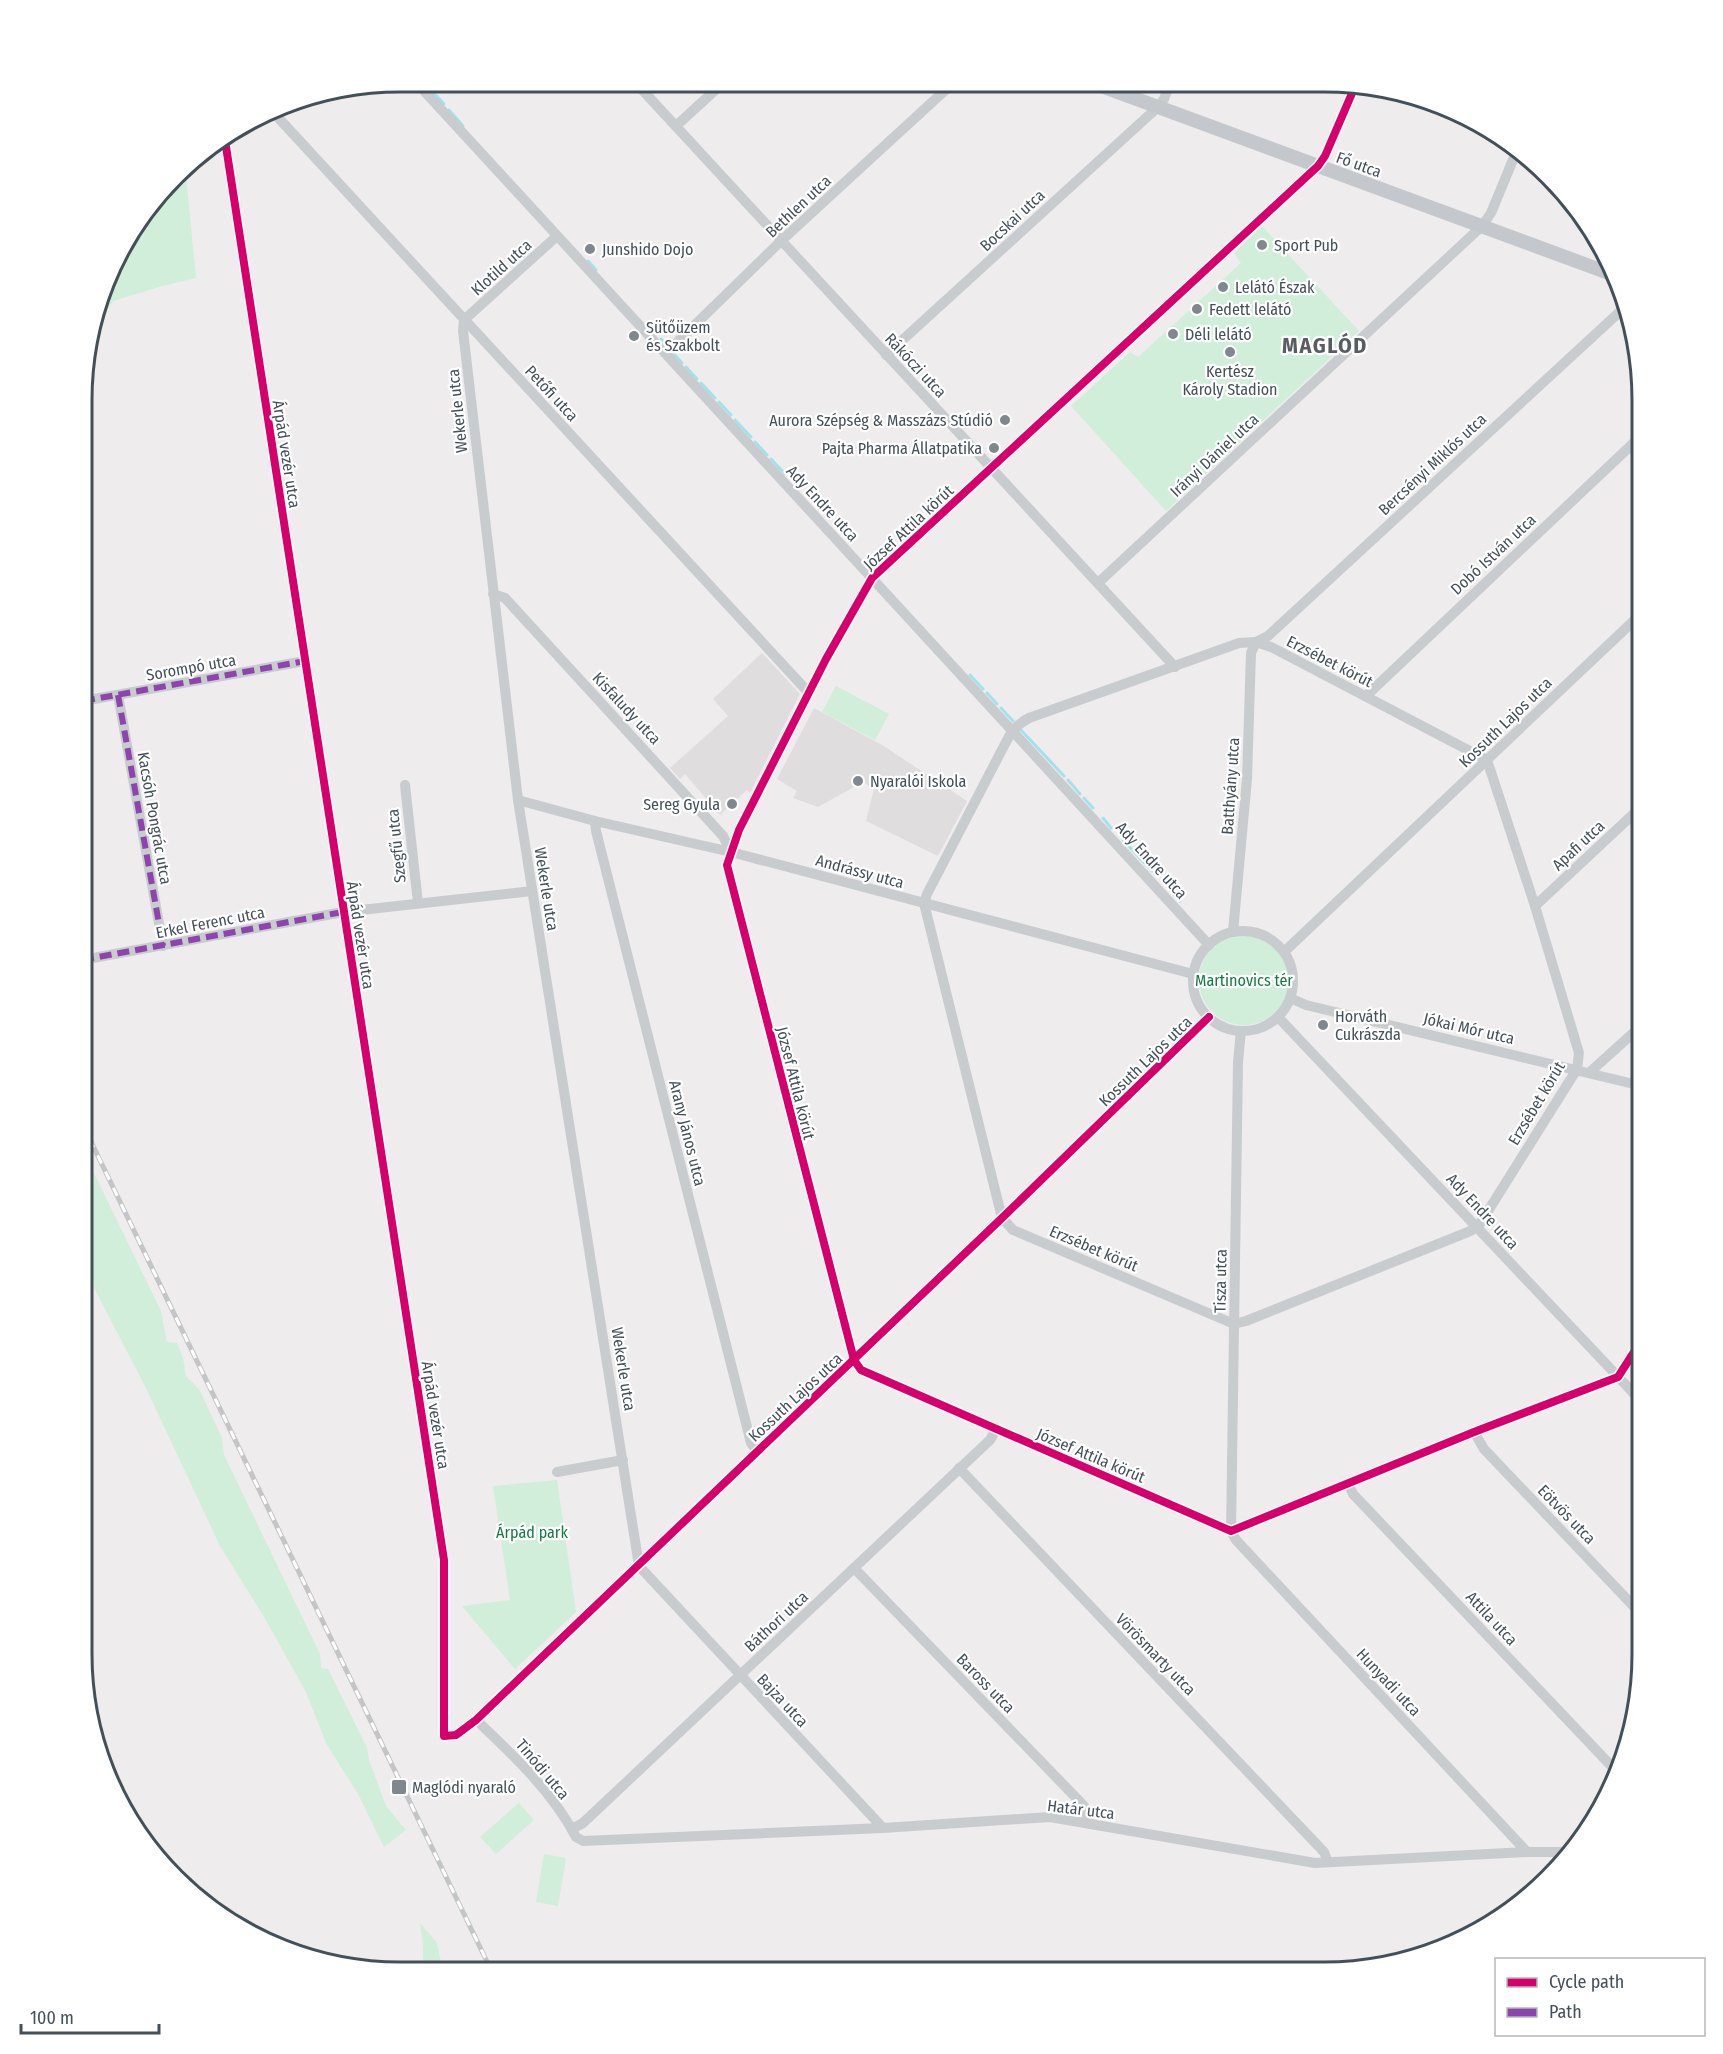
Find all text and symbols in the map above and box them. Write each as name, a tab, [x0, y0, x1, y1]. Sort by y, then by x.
street label: Fő utca	[1334, 148, 1384, 181]
street label: Bethlen utca	[762, 171, 835, 241]
street label: Bocskai utca	[976, 185, 1049, 255]
street label: Klotild utca	[467, 235, 536, 299]
place label: Sport Pub	[1274, 236, 1338, 255]
marker: Sport Pub	[1255, 238, 1269, 252]
place label: Junshido Dojo	[602, 240, 693, 259]
marker: Junshido Dojo	[583, 242, 597, 256]
place label: Lelátó Észak	[1235, 278, 1315, 297]
marker: Lelátó Észak	[1216, 280, 1230, 294]
place label: Fedett lelátó	[1209, 300, 1292, 319]
marker: Fedett lelátó	[1190, 302, 1204, 316]
place label: Sütőüzem és Szakbolt	[646, 318, 721, 355]
place label: Déli lelátó	[1185, 325, 1252, 344]
marker: Déli lelátó	[1166, 327, 1180, 341]
marker: Sütőüzem és Szakbolt	[627, 329, 641, 343]
street label: Rákóczi utca	[881, 329, 950, 402]
district label: MAGLÓD	[1282, 332, 1368, 359]
marker: Kertész Károly Stadion	[1223, 345, 1237, 359]
street label: Petőfi utca	[521, 362, 582, 425]
place label: Kertész Károly Stadion	[1182, 362, 1278, 399]
street label: Wekerle utca	[444, 368, 471, 454]
street label: Árpád vezér utca	[269, 399, 304, 509]
street label: Bercsényi Miklós utca	[1374, 409, 1490, 519]
street label: Irányi Dániel utca	[1166, 410, 1262, 501]
place label: Aurora Szépség & Masszázs Stúdió	[769, 411, 993, 430]
marker: Aurora Szépség & Masszázs Stúdió	[998, 413, 1012, 427]
place label: Pajta Pharma Állatpatika	[822, 439, 982, 458]
marker: Pajta Pharma Állatpatika	[987, 441, 1001, 455]
street label: Ady Endre utca	[783, 461, 863, 545]
street label: József Attila körút	[859, 480, 958, 574]
street label: Dobó István utca	[1447, 510, 1540, 599]
street label: Erzsébet körút	[1284, 632, 1377, 692]
street label: Sorompó utca	[145, 650, 238, 685]
street label: Kisfaludy utca	[588, 668, 665, 748]
street label: Kossuth Lajos utca	[1455, 673, 1556, 771]
street label: Batthyány utca	[1218, 737, 1243, 835]
street label: Kacsóh Pongrác utca	[134, 750, 176, 886]
place label: Nyaralói Iskola	[870, 772, 966, 791]
marker: Nyaralói Iskola	[851, 774, 865, 788]
place label: Sereg Gyula	[643, 795, 720, 814]
marker: Sereg Gyula	[725, 797, 739, 811]
street label: Szegfű utca	[383, 808, 410, 884]
street label: Apafi utca	[1548, 816, 1609, 874]
street label: Ady Endre utca	[1112, 818, 1191, 903]
street label: Wekerle utca	[531, 846, 563, 932]
street label: Andrássy utca	[814, 851, 906, 892]
street label: Árpád vezér utca	[343, 880, 378, 990]
street label: Erkel Ferenc utca	[154, 903, 266, 942]
park label: Martinovics tér	[1195, 971, 1293, 990]
place label: Horváth Cukrászda	[1335, 1007, 1401, 1044]
street label: Jókai Mór utca	[1422, 1009, 1516, 1048]
street label: Kossuth Lajos utca	[1095, 1012, 1196, 1110]
marker: Horváth Cukrászda	[1316, 1018, 1330, 1032]
street label: József Attila körút	[772, 1025, 819, 1142]
street label: Erzsébet körút	[1504, 1057, 1569, 1148]
street label: Arany János utca	[665, 1078, 710, 1188]
street label: Ady Endre utca	[1443, 1169, 1523, 1253]
street label: Erzsébet körút	[1047, 1221, 1142, 1276]
street label: Tisza utca	[1210, 1249, 1231, 1313]
street label: Wekerle utca	[608, 1326, 640, 1412]
street label: Kossuth Lajos utca	[744, 1349, 846, 1446]
street label: Árpád vezér utca	[418, 1360, 453, 1470]
street label: József Attila körút	[1034, 1424, 1149, 1487]
street label: Eötvös utca	[1534, 1481, 1600, 1548]
park label: Árpád park	[496, 1523, 568, 1542]
street label: Báthori utca	[741, 1587, 812, 1656]
street label: Attila utca	[1462, 1588, 1521, 1649]
street label: Vörösmarty utca	[1112, 1610, 1199, 1699]
street label: Hunyadi utca	[1353, 1645, 1425, 1720]
street label: Baross utca	[953, 1650, 1019, 1717]
street label: Bajza utca	[753, 1670, 812, 1731]
street label: Tinódi utca	[512, 1735, 573, 1803]
marker: Maglódi nyaraló	[390, 1778, 408, 1796]
place label: Maglódi nyaraló	[412, 1778, 516, 1797]
street label: Határ utca	[1046, 1796, 1116, 1823]
legend	[1495, 1958, 1705, 2036]
text: Cycle path	[1549, 1971, 1624, 1993]
scale bar	[21, 1997, 159, 2035]
text: Path	[1549, 2001, 1582, 2023]
text: 100 m	[30, 2007, 74, 2029]

